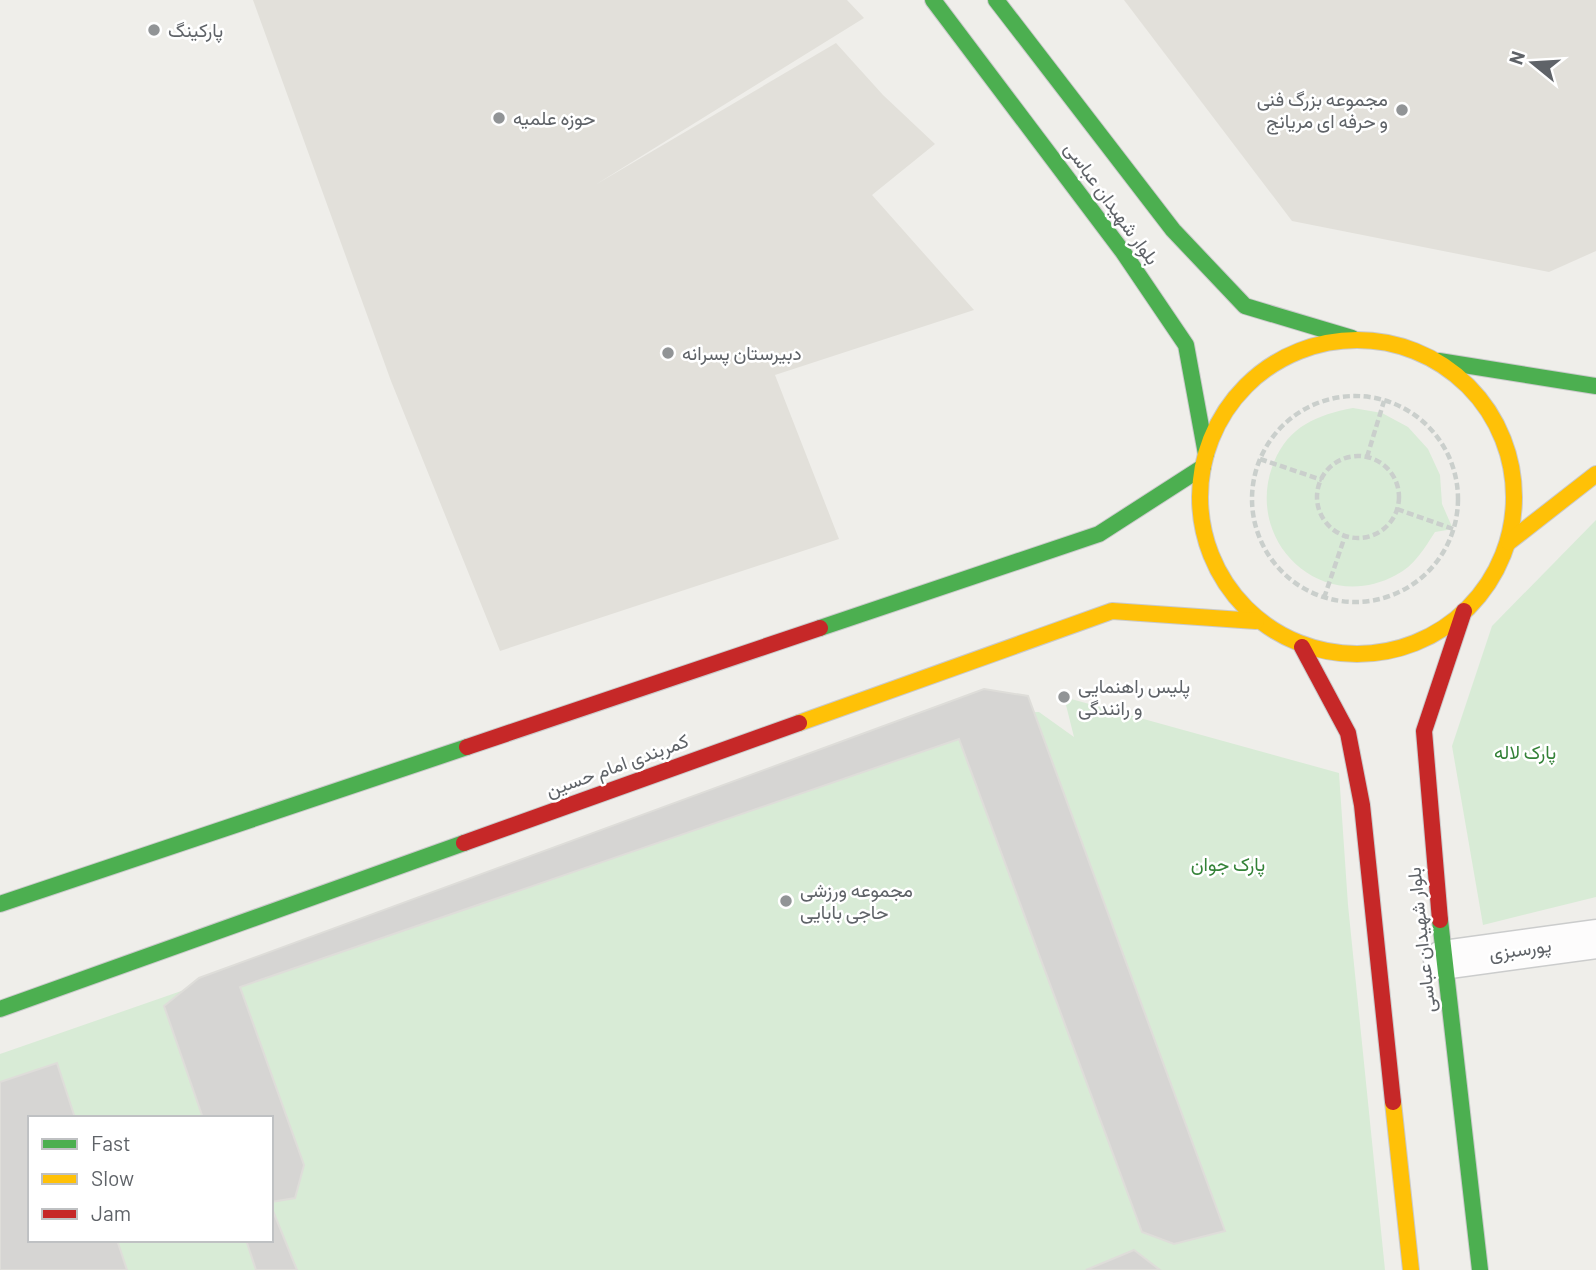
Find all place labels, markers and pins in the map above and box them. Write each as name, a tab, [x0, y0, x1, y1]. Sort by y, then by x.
place label: پارکینگ	[168, 18, 223, 44]
marker: پارکینگ	[146, 22, 162, 38]
place label: مجموعه بزرگ فنی و حرفه ای مریانج	[1257, 87, 1388, 135]
marker: مجموعه بزرگ فنی و حرفه ای مریانج	[1394, 102, 1410, 118]
place label: حوزه علمیه	[513, 106, 595, 130]
marker: حوزه علمیه	[491, 110, 507, 126]
place label: دبیرستان پسرانه	[682, 341, 802, 367]
marker: دبیرستان پسرانه	[660, 345, 676, 361]
place label: پلیس راهنمایی و رانندگی	[1078, 674, 1190, 720]
marker: پلیس راهنمایی و رانندگی	[1056, 689, 1072, 705]
place label: مجموعه ورزشی حاجی بابایی	[800, 878, 913, 924]
marker: مجموعه ورزشی حاجی بابایی	[778, 893, 794, 909]

